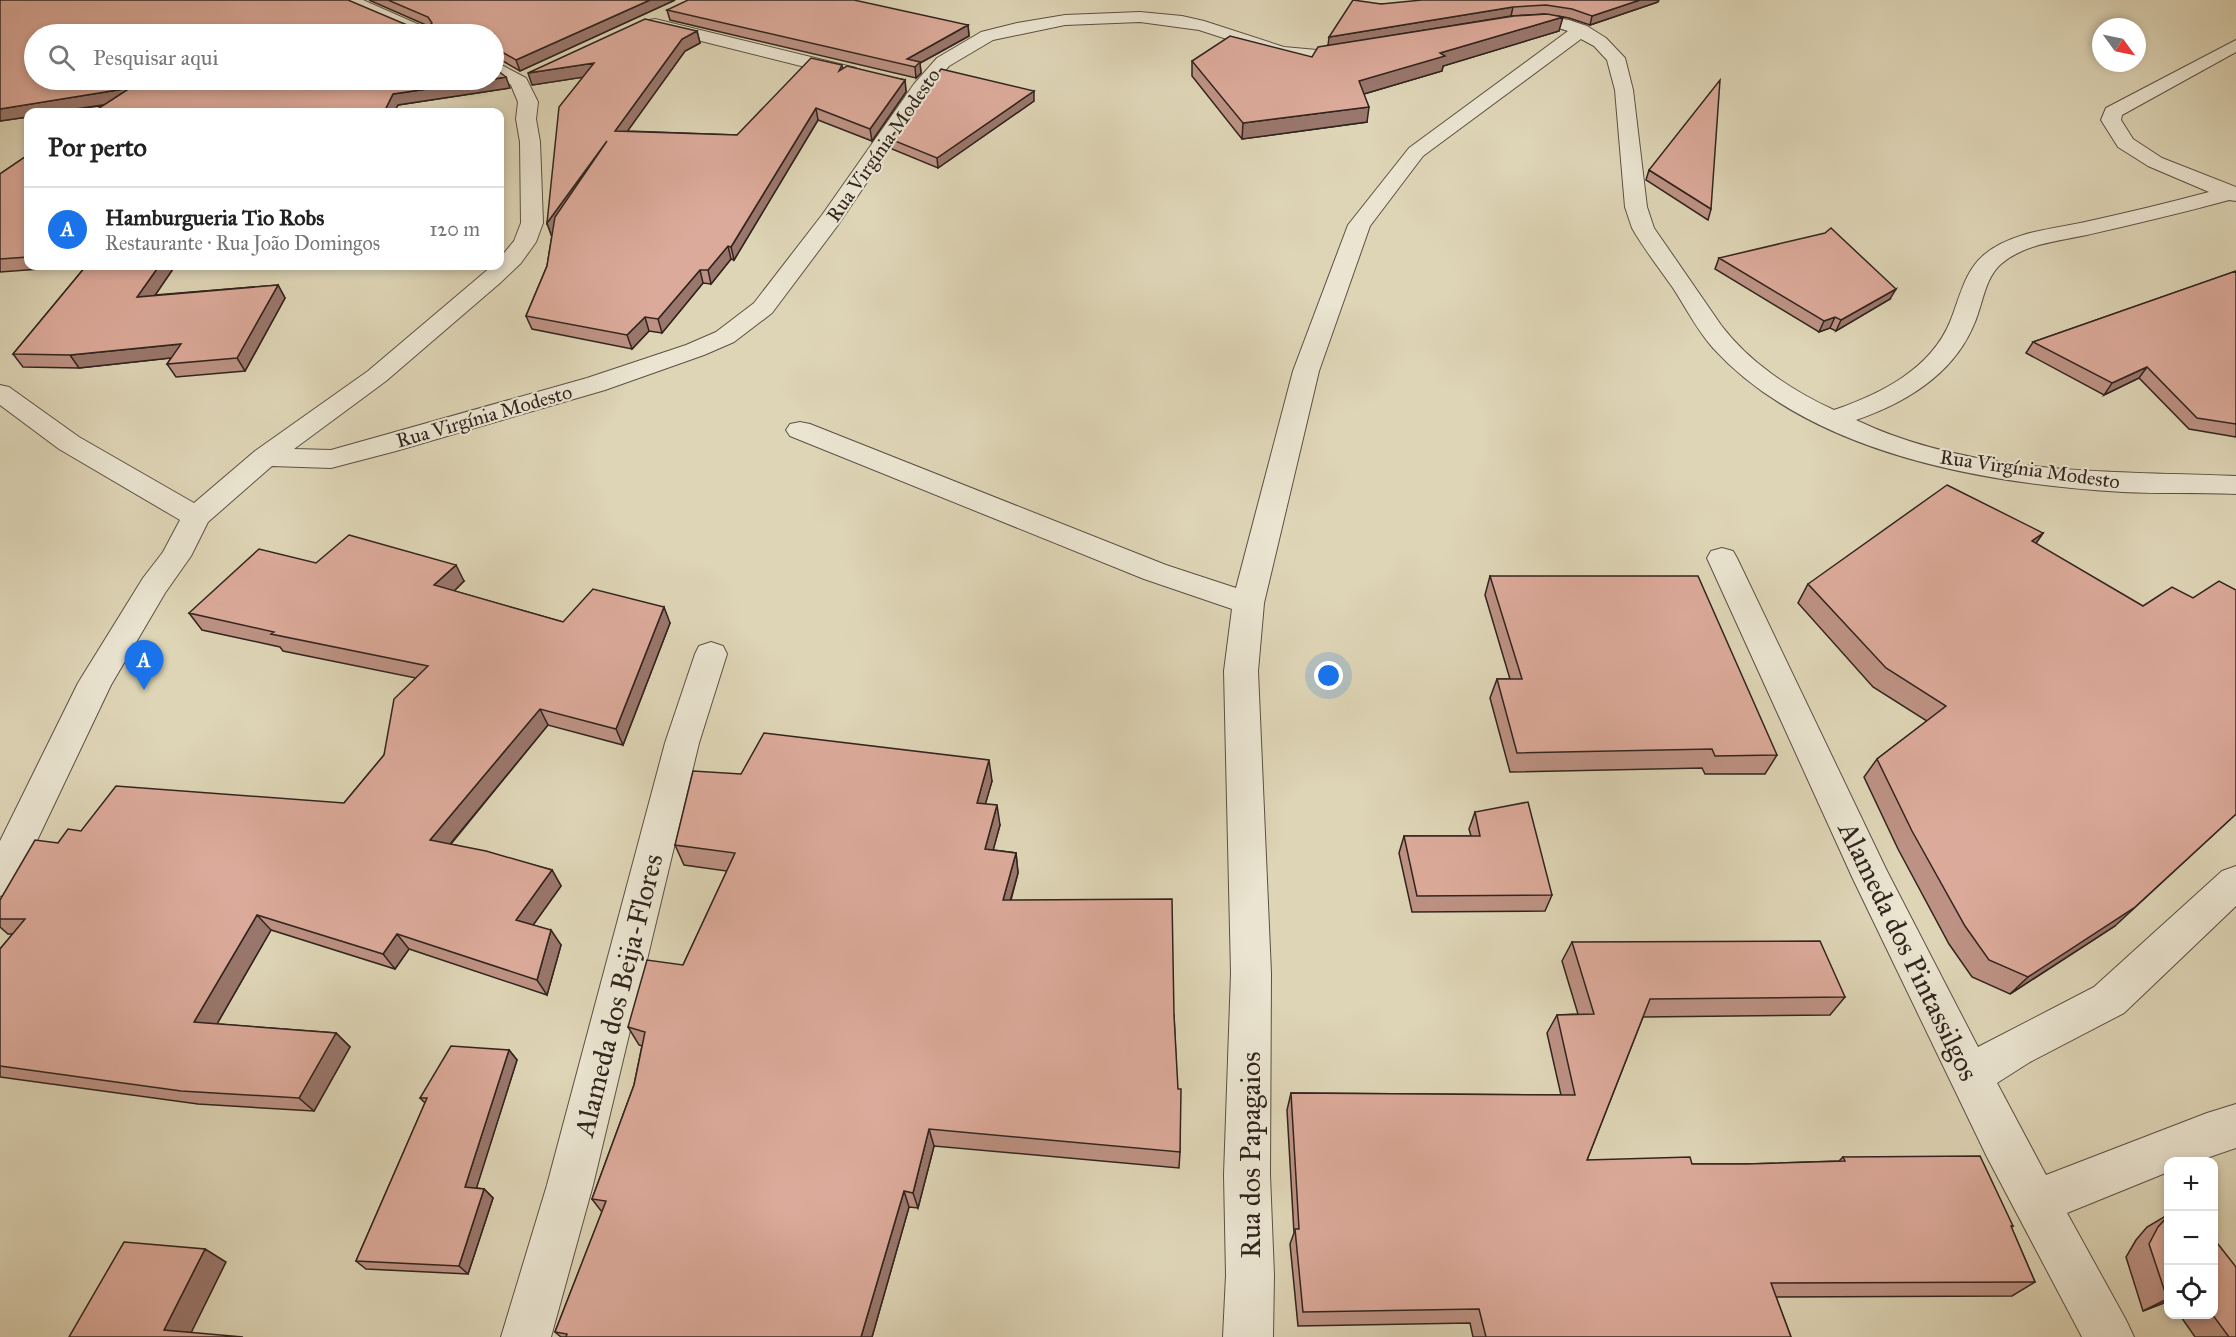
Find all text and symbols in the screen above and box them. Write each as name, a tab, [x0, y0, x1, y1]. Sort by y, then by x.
north arrow	[2092, 18, 2146, 72]
search box	[24, 24, 504, 90]
icon: search	[45, 41, 78, 74]
text: Pesquisar aqui	[93, 44, 218, 71]
street label: Rua Virgínia Modesto	[821, 64, 946, 227]
text: Por perto	[48, 131, 147, 163]
text: Hamburgueria Tio Robs	[105, 204, 324, 231]
text: A	[61, 217, 74, 241]
text: 120 m	[429, 217, 480, 241]
text: Restaurante · Rua João Domingos	[105, 231, 380, 255]
street label: Rua Virgínia Modesto	[393, 379, 575, 454]
street label: Rua Virgínia Modesto	[1938, 444, 2122, 495]
pin: A	[124, 640, 164, 690]
your location	[1314, 661, 1343, 690]
street label: Alameda dos Pintassilgos	[1830, 815, 1986, 1086]
street label: Alameda dos Beija-Flores	[566, 850, 671, 1141]
street label: Rua dos Papagaios	[1233, 1051, 1268, 1259]
map controls	[2164, 1157, 2218, 1319]
button: +	[2164, 1157, 2218, 1211]
button: −	[2164, 1211, 2218, 1265]
button: locate	[2164, 1265, 2218, 1319]

